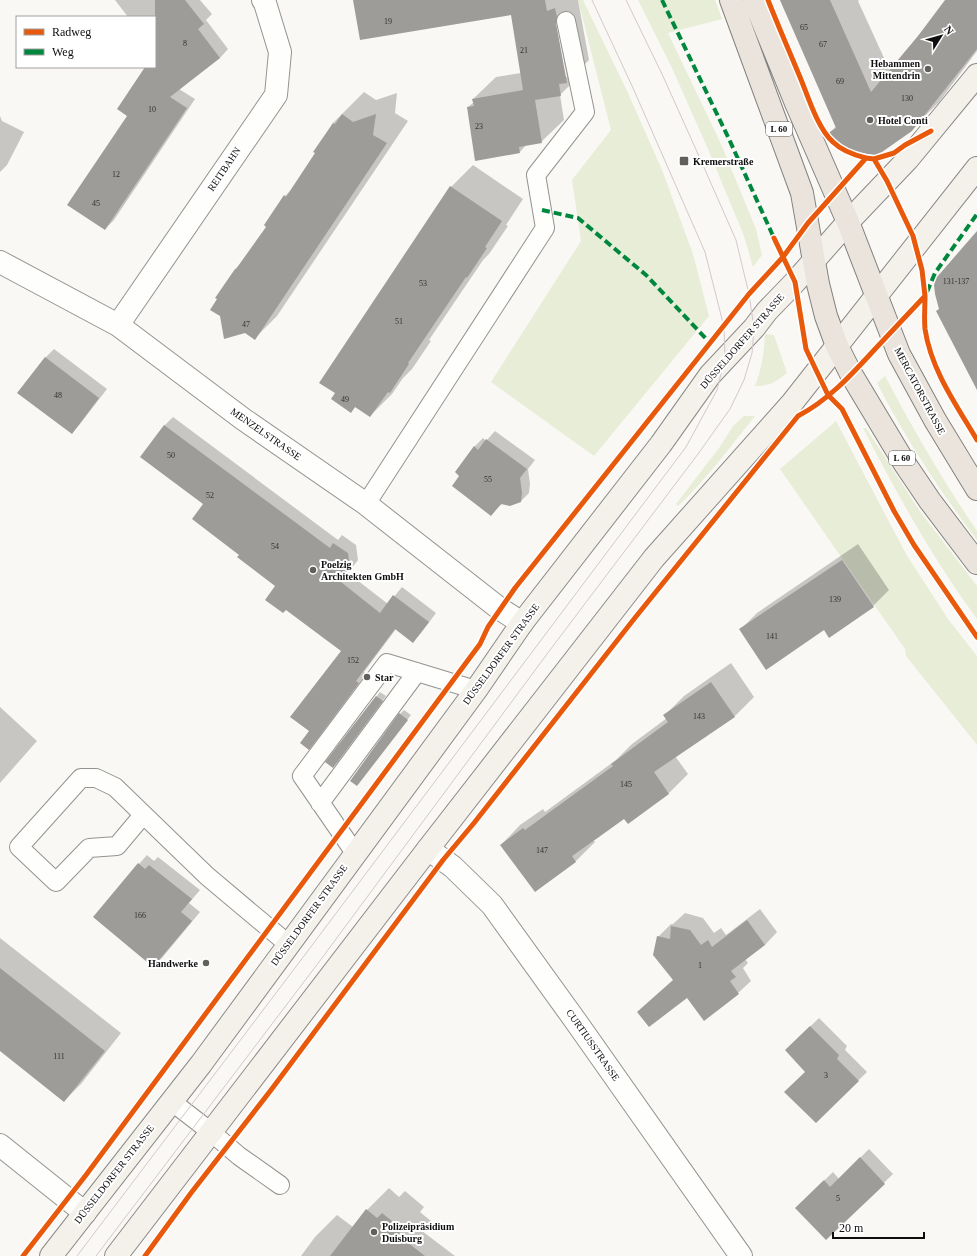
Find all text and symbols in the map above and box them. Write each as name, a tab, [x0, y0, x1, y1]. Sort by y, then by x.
legend	[16, 16, 156, 68]
north arrow	[921, 16, 961, 56]
house number: 19	[384, 17, 392, 26]
house number: 65	[800, 23, 808, 32]
text: N	[942, 23, 956, 37]
text: Radweg	[52, 25, 91, 39]
house number: 8	[183, 39, 187, 48]
house number: 67	[819, 40, 827, 49]
text: Weg	[52, 45, 74, 59]
house number: 21	[520, 46, 528, 55]
place label: Hebammen Mittendrin	[871, 58, 920, 81]
marker: Hebammen Mittendrin	[923, 64, 933, 74]
house number: 69	[836, 77, 844, 86]
house number: 130	[901, 94, 913, 103]
house number: 10	[148, 105, 156, 114]
marker: Hotel Conti	[865, 115, 875, 125]
place label: Hotel Conti	[878, 115, 928, 126]
house number: 23	[475, 122, 483, 131]
road number: L 60	[766, 122, 792, 136]
street label: REITBAHN	[205, 145, 243, 193]
marker: Kremerstraße	[678, 155, 690, 167]
place label: Kremerstraße	[693, 156, 754, 167]
house number: 12	[112, 170, 120, 179]
house number: 45	[92, 199, 100, 208]
house number: 131-137	[943, 277, 969, 286]
house number: 53	[419, 279, 427, 288]
street label: DÜSSELDORFER STRASSE	[698, 291, 786, 391]
house number: 51	[395, 317, 403, 326]
house number: 47	[242, 320, 250, 329]
street label: MERCATORSTRASSE	[892, 346, 948, 436]
house number: 48	[54, 391, 62, 400]
house number: 49	[341, 395, 349, 404]
street label: MENZELSTRASSE	[229, 406, 303, 462]
house number: 50	[167, 451, 175, 460]
road number: L 60	[889, 451, 915, 465]
house number: 55	[484, 475, 492, 484]
house number: 52	[206, 491, 214, 500]
house number: 54	[271, 542, 279, 551]
place label: Poelzig Architekten GmbH	[321, 559, 404, 582]
marker: Poelzig Architekten GmbH	[308, 565, 318, 575]
house number: 139	[829, 595, 841, 604]
street label: DÜSSELDORFER STRASSE	[461, 601, 541, 707]
house number: 141	[766, 632, 778, 641]
house number: 152	[347, 656, 359, 665]
marker: Star	[362, 672, 372, 682]
place label: Star	[375, 672, 394, 683]
house number: 143	[693, 712, 705, 721]
house number: 145	[620, 780, 632, 789]
house number: 147	[536, 846, 548, 855]
street label: DÜSSELDORFER STRASSE	[269, 862, 349, 968]
house number: 166	[134, 911, 146, 920]
place label: Handwerke	[148, 958, 199, 969]
marker: Handwerke	[201, 958, 211, 968]
house number: 1	[698, 961, 702, 970]
street label: CURTIUSSTRASSE	[564, 1007, 622, 1083]
house number: 111	[53, 1052, 65, 1061]
house number: 3	[824, 1071, 828, 1080]
street label: DÜSSELDORFER STRASSE	[72, 1122, 156, 1226]
house number: 5	[836, 1194, 840, 1203]
scale bar	[833, 1214, 924, 1240]
place label: Polizeipräsidium Duisburg	[382, 1221, 455, 1244]
text: 20 m	[839, 1221, 864, 1235]
marker: Polizeipräsidium Duisburg	[369, 1227, 379, 1237]

